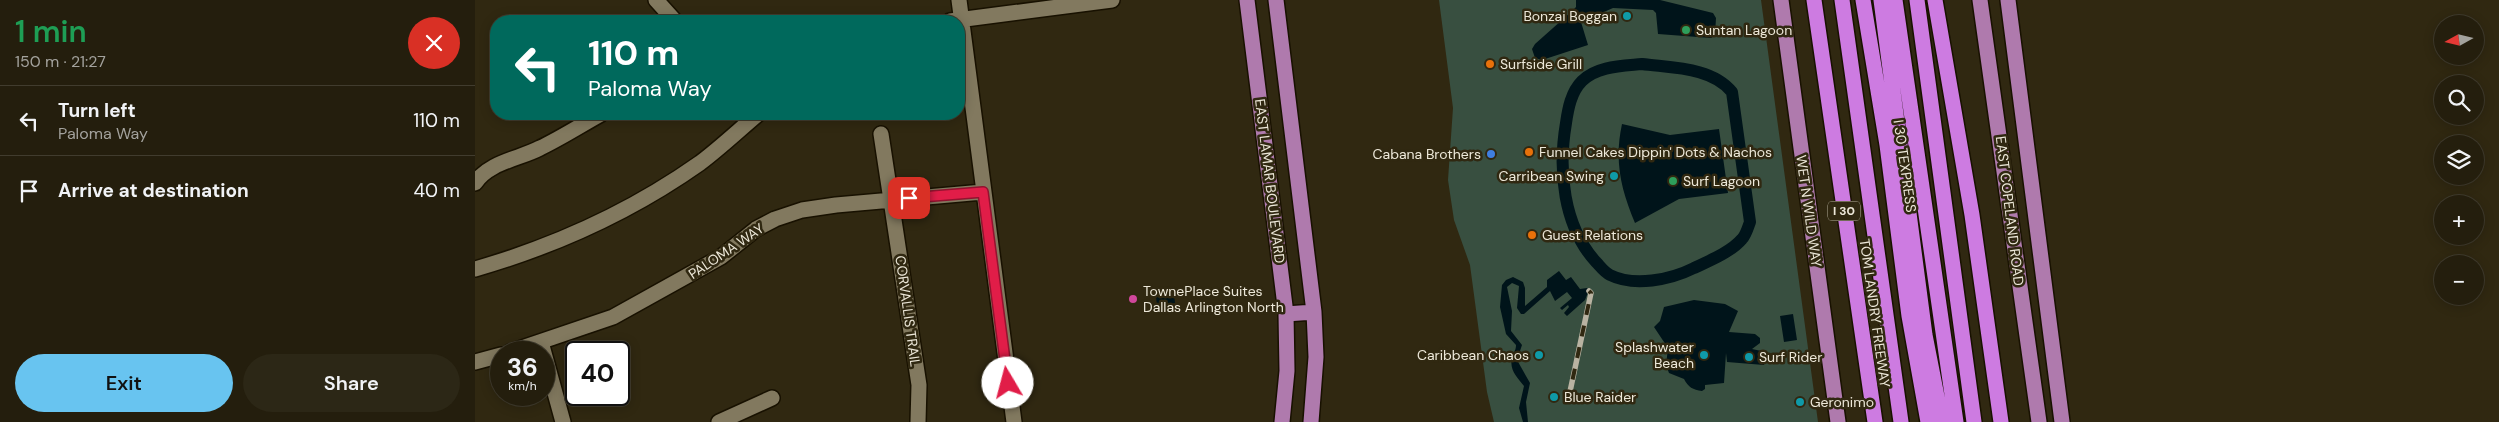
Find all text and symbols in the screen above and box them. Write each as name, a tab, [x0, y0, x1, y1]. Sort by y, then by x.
place label: Bonzai Boggan	[1523, 7, 1617, 25]
marker: Bonzai Boggan	[1621, 10, 1633, 22]
text: 1 min	[15, 12, 87, 51]
north arrow	[2434, 15, 2484, 65]
map controls	[2434, 15, 2484, 305]
button: close	[408, 17, 460, 69]
place label: Suntan Lagoon	[1696, 21, 1792, 39]
marker: Suntan Lagoon	[1680, 24, 1692, 36]
text: 110 m	[588, 30, 679, 76]
icon: left	[505, 35, 570, 100]
text: 150 m · 21:27	[15, 51, 106, 72]
place label: Surfside Grill	[1500, 55, 1582, 73]
marker: Surfside Grill	[1484, 58, 1496, 70]
text: Paloma Way	[588, 74, 712, 103]
button: search	[2434, 75, 2484, 125]
text: Turn left	[58, 98, 136, 123]
street label: EAST LAMAR BOULEVARD	[1251, 98, 1289, 264]
icon: left	[15, 107, 43, 135]
text: 110 m	[413, 108, 460, 133]
street label: I 30 TEXPRESS	[1890, 119, 1920, 213]
text: Paloma Way	[58, 123, 148, 144]
street label: EAST COPELAND ROAD	[1992, 135, 2028, 287]
button: layers	[2434, 135, 2484, 185]
place label: Funnel Cakes Dippin' Dots & Nachos	[1539, 143, 1772, 161]
place label: Cabana Brothers	[1373, 145, 1481, 163]
marker: Funnel Cakes Dippin' Dots & Nachos	[1523, 146, 1535, 158]
marker: Cabana Brothers	[1485, 148, 1497, 160]
street label: WET N WILD WAY	[1792, 154, 1826, 268]
place label: Carribean Swing	[1499, 167, 1604, 185]
marker: Carribean Swing	[1608, 170, 1620, 182]
place label: Surf Lagoon	[1683, 172, 1760, 190]
marker: Surf Lagoon	[1667, 175, 1679, 187]
icon: arrive	[15, 177, 43, 205]
pin	[888, 177, 930, 219]
text: Arrive at destination	[58, 178, 249, 203]
text: 40 m	[413, 178, 460, 203]
icon: arrive	[895, 184, 923, 212]
button: +	[2434, 195, 2484, 245]
road number: I 30	[1828, 202, 1860, 220]
street label: PALOMA WAY	[685, 219, 767, 283]
place label: Guest Relations	[1542, 226, 1643, 244]
marker: Guest Relations	[1526, 229, 1538, 241]
street label: TOM LANDRY FREEWAY	[1856, 237, 1894, 389]
street label: CORVALLIS TRAIL	[891, 254, 925, 368]
button: −	[2434, 255, 2484, 305]
place label: TownePlace Suites Dallas Arlington North	[1143, 282, 1284, 316]
marker: TownePlace Suites Dallas Arlington North	[1127, 293, 1139, 305]
place label: Splashwater Beach	[1615, 338, 1694, 372]
speed limit sign: 40	[565, 341, 630, 406]
place label: Caribbean Chaos	[1417, 346, 1529, 364]
place label: Surf Rider	[1759, 348, 1822, 366]
marker: Caribbean Chaos	[1533, 349, 1545, 361]
marker: Splashwater Beach	[1698, 349, 1710, 361]
text: 36	[507, 351, 538, 384]
marker: Surf Rider	[1743, 351, 1755, 363]
button: Exit	[15, 354, 233, 412]
button: Share	[243, 354, 460, 412]
position arrow	[981, 356, 1033, 408]
text: km/h	[508, 378, 537, 394]
place label: Blue Raider	[1564, 388, 1636, 406]
marker: Blue Raider	[1548, 391, 1560, 403]
place label: Geronimo	[1810, 393, 1874, 411]
marker: Geronimo	[1794, 396, 1806, 408]

